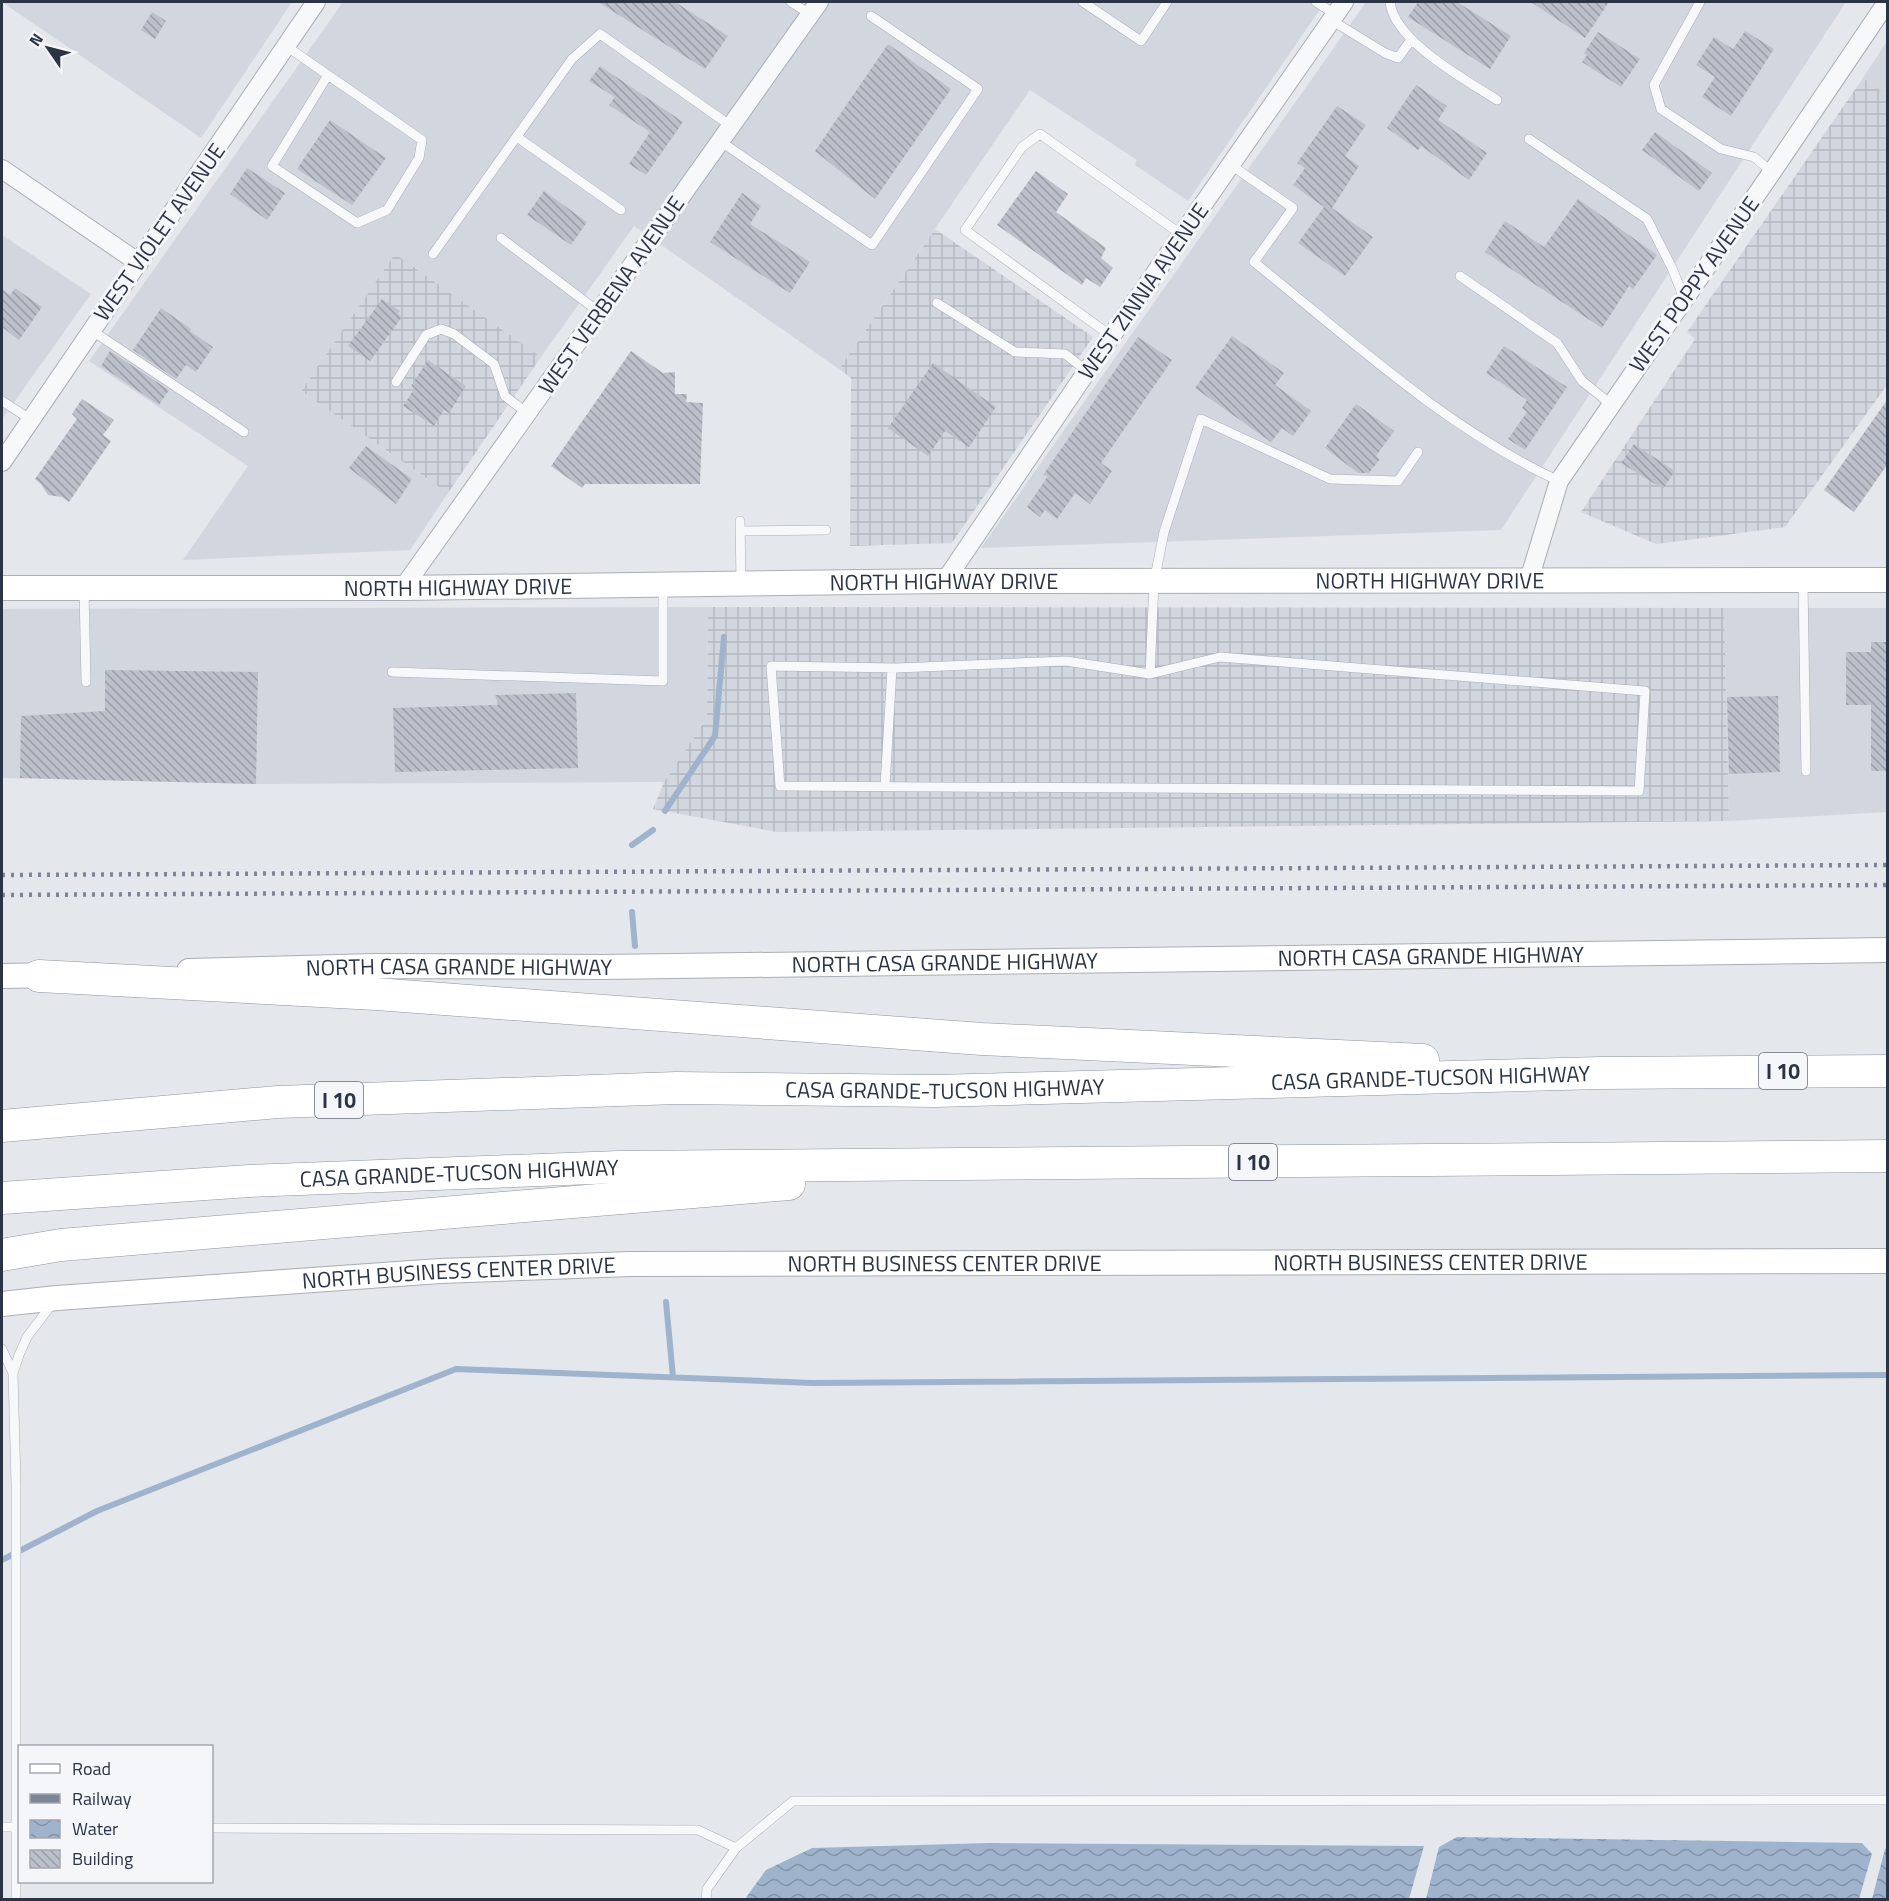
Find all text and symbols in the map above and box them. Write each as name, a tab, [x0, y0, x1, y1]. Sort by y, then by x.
north arrow	[18, 18, 78, 78]
text: N	[23, 28, 49, 51]
street label: WEST VIOLET AVENUE	[85, 136, 233, 328]
street label: WEST VERBENA AVENUE	[529, 189, 693, 401]
street label: WEST POPPY AVENUE	[1620, 189, 1768, 379]
street label: WEST ZINNIA AVENUE	[1069, 196, 1217, 386]
street label: NORTH HIGHWAY DRIVE	[1316, 563, 1544, 598]
street label: NORTH HIGHWAY DRIVE	[829, 564, 1058, 599]
street label: NORTH HIGHWAY DRIVE	[344, 569, 573, 605]
street label: NORTH CASA GRANDE HIGHWAY	[1277, 937, 1584, 975]
street label: NORTH CASA GRANDE HIGHWAY	[791, 943, 1099, 981]
street label: NORTH CASA GRANDE HIGHWAY	[305, 949, 613, 985]
road number: I 10	[1759, 1053, 1807, 1089]
street label: CASA GRANDE-TUCSON HIGHWAY	[1270, 1056, 1591, 1099]
street label: CASA GRANDE-TUCSON HIGHWAY	[785, 1069, 1105, 1108]
road number: I 10	[315, 1082, 363, 1118]
road number: I 10	[1229, 1144, 1277, 1180]
street label: CASA GRANDE-TUCSON HIGHWAY	[299, 1150, 620, 1196]
street label: NORTH BUSINESS CENTER DRIVE	[1273, 1245, 1588, 1279]
street label: NORTH BUSINESS CENTER DRIVE	[787, 1246, 1102, 1281]
street label: NORTH BUSINESS CENTER DRIVE	[301, 1248, 616, 1298]
legend	[18, 1745, 213, 1883]
text: Road	[72, 1755, 111, 1782]
text: Railway	[72, 1785, 132, 1812]
text: Water	[72, 1815, 118, 1842]
text: Building	[72, 1845, 133, 1872]

